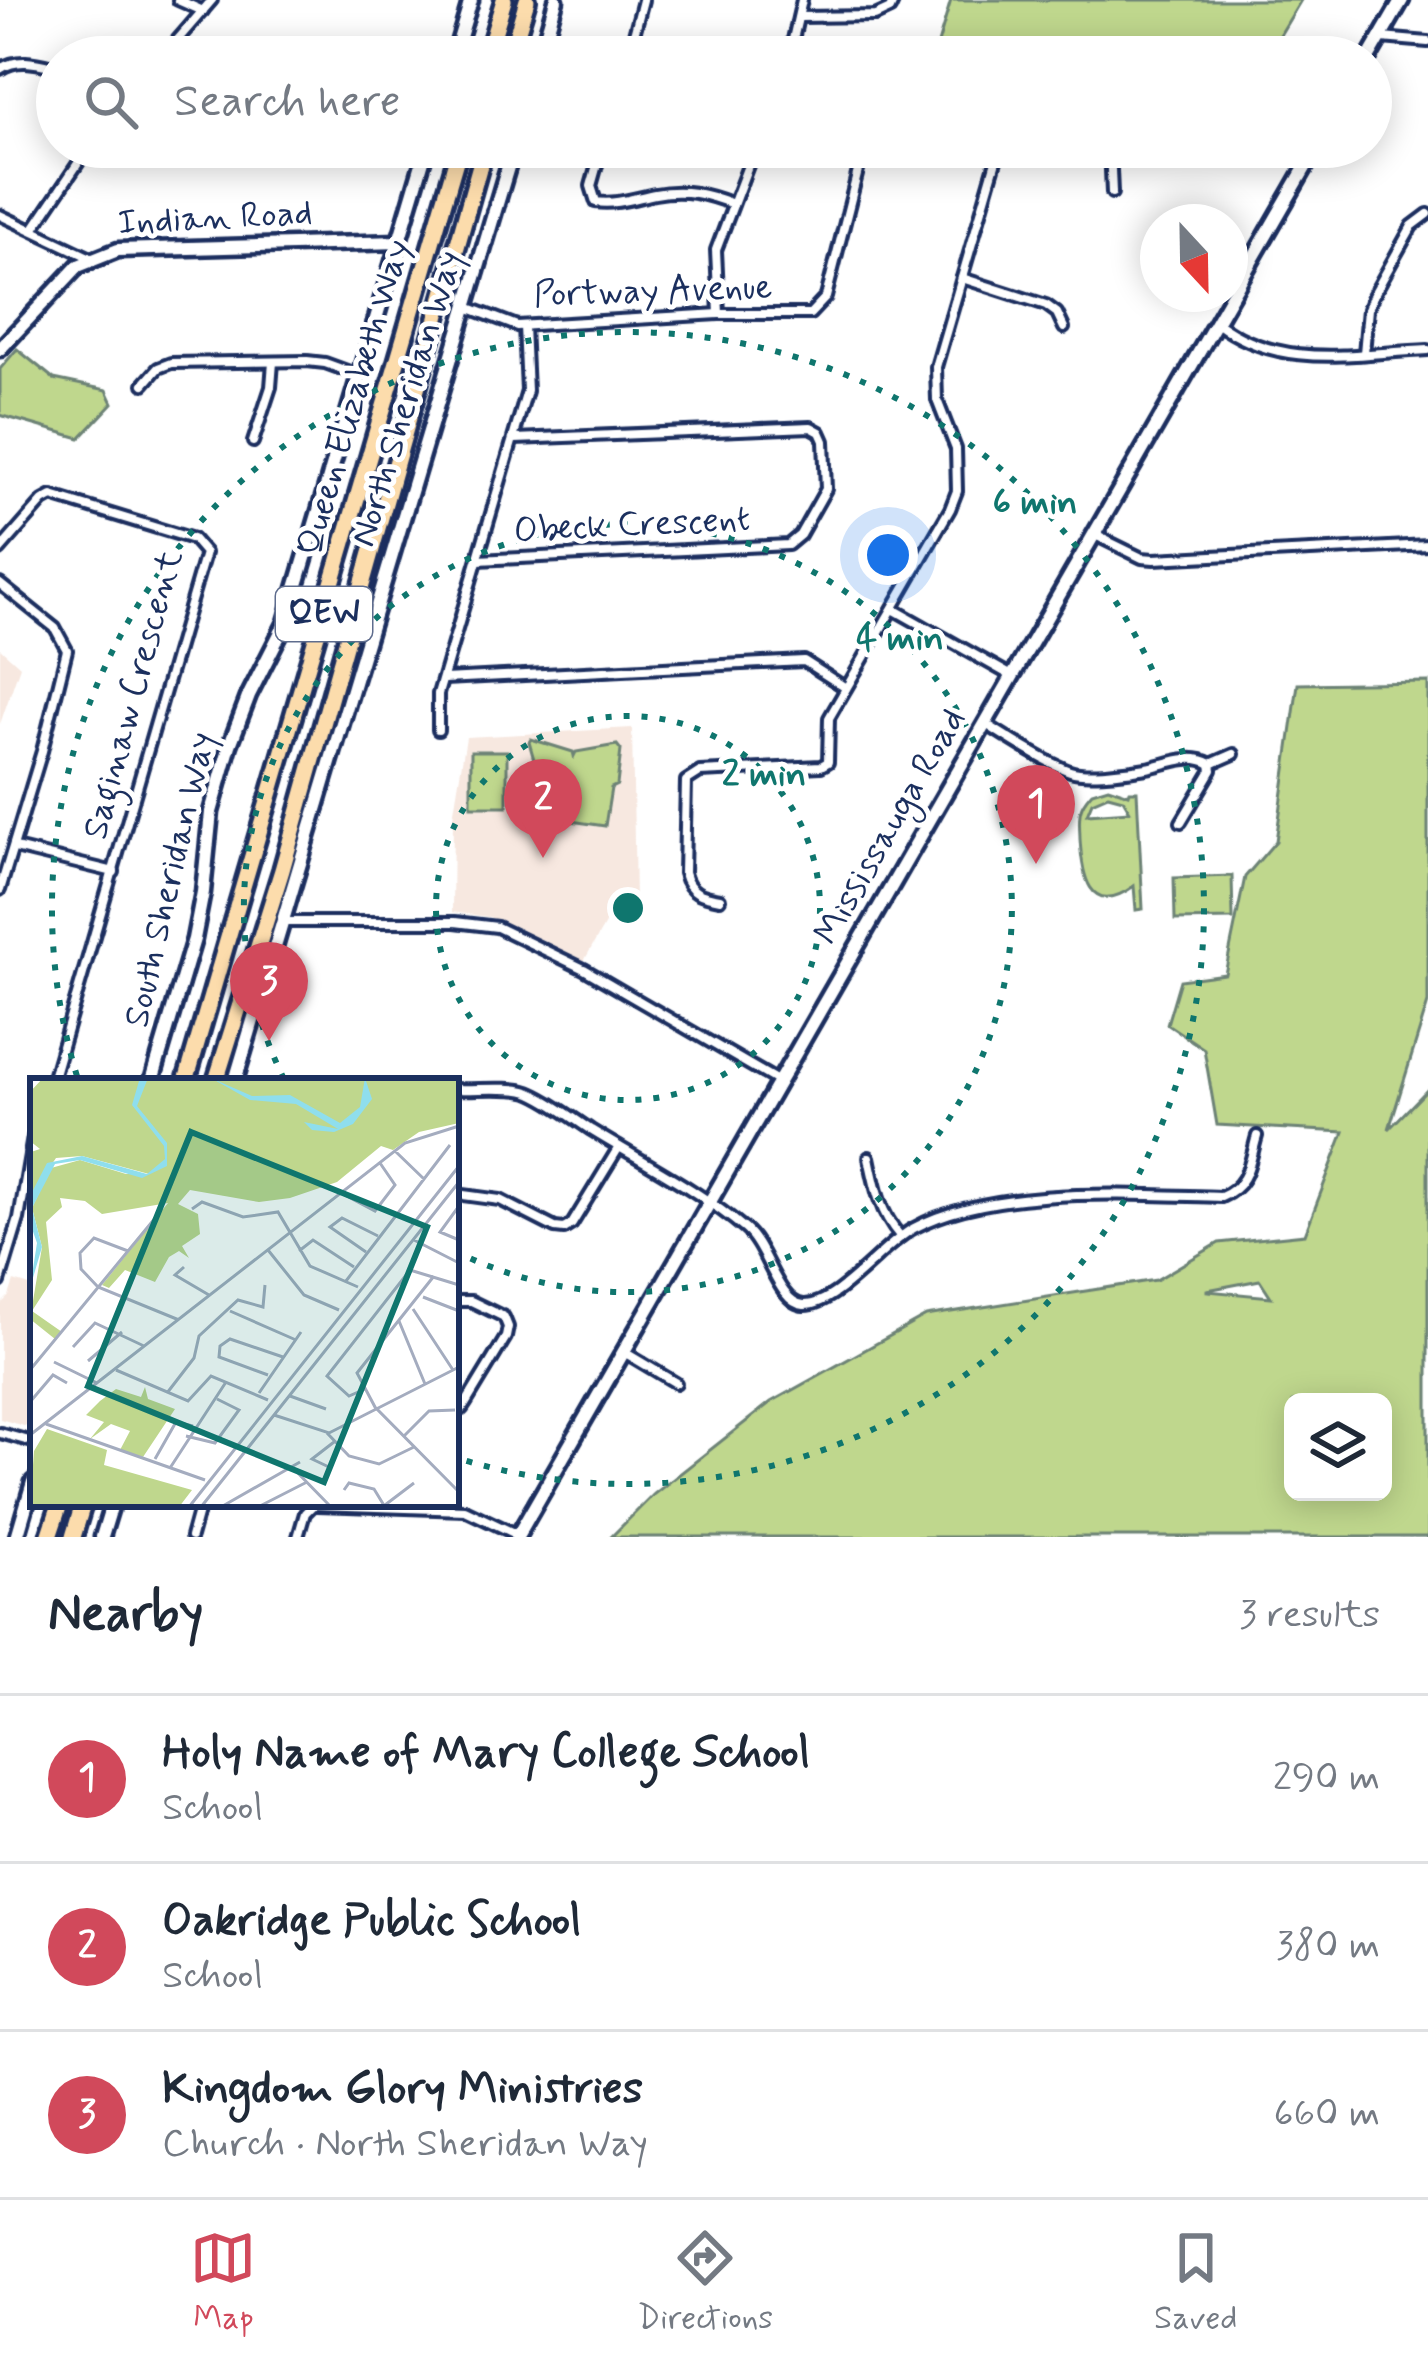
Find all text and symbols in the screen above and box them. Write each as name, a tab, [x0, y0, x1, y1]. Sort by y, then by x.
search box	[36, 36, 1392, 168]
icon: search	[78, 69, 144, 135]
text: Search here	[174, 73, 401, 132]
street label: Indian Road	[116, 190, 314, 248]
north arrow	[1140, 204, 1248, 312]
street label: Queen Elizabeth Way	[287, 234, 423, 562]
street label: North Sheridan Way	[341, 245, 475, 553]
street label: Portway Avenue	[533, 264, 773, 320]
text: 6 min	[992, 480, 1078, 527]
street label: Obeck Crescent	[513, 496, 751, 556]
your location	[858, 525, 918, 585]
street label: Saginaw Crescent	[73, 545, 198, 845]
road number: QEW	[276, 587, 372, 641]
text: 4 min	[856, 616, 944, 663]
street label: Mississauga Road	[804, 700, 979, 955]
street label: South Sheridan Way	[114, 728, 228, 1032]
text: 2 min	[722, 752, 806, 799]
pin: 2	[504, 759, 582, 858]
pin: 1	[997, 765, 1075, 864]
centre of rings	[607, 887, 649, 929]
pin: 3	[230, 942, 308, 1041]
inset map	[30, 1078, 459, 1507]
map controls	[1284, 1393, 1392, 1501]
button: layers	[1284, 1393, 1392, 1501]
text: Nearby	[48, 1582, 203, 1648]
text: 3 results	[1239, 1590, 1380, 1641]
text: Holy Name of Mary College School	[162, 1724, 810, 1783]
text: 1	[78, 1753, 96, 1804]
text: 290 m	[1273, 1753, 1380, 1804]
text: School	[162, 1783, 263, 1834]
text: Oakridge Public School	[162, 1892, 581, 1951]
text: 2	[77, 1921, 97, 1972]
text: 380 m	[1276, 1921, 1380, 1972]
text: School	[162, 1951, 263, 2002]
text: Kingdom Glory Ministries	[162, 2060, 643, 2119]
text: 3	[78, 2089, 96, 2140]
text: 660 m	[1273, 2089, 1380, 2140]
text: Church · North Sheridan Way	[162, 2119, 648, 2170]
tab: Map	[190, 2225, 256, 2341]
tab: Directions	[637, 2225, 773, 2341]
tab: Saved	[1154, 2225, 1238, 2341]

